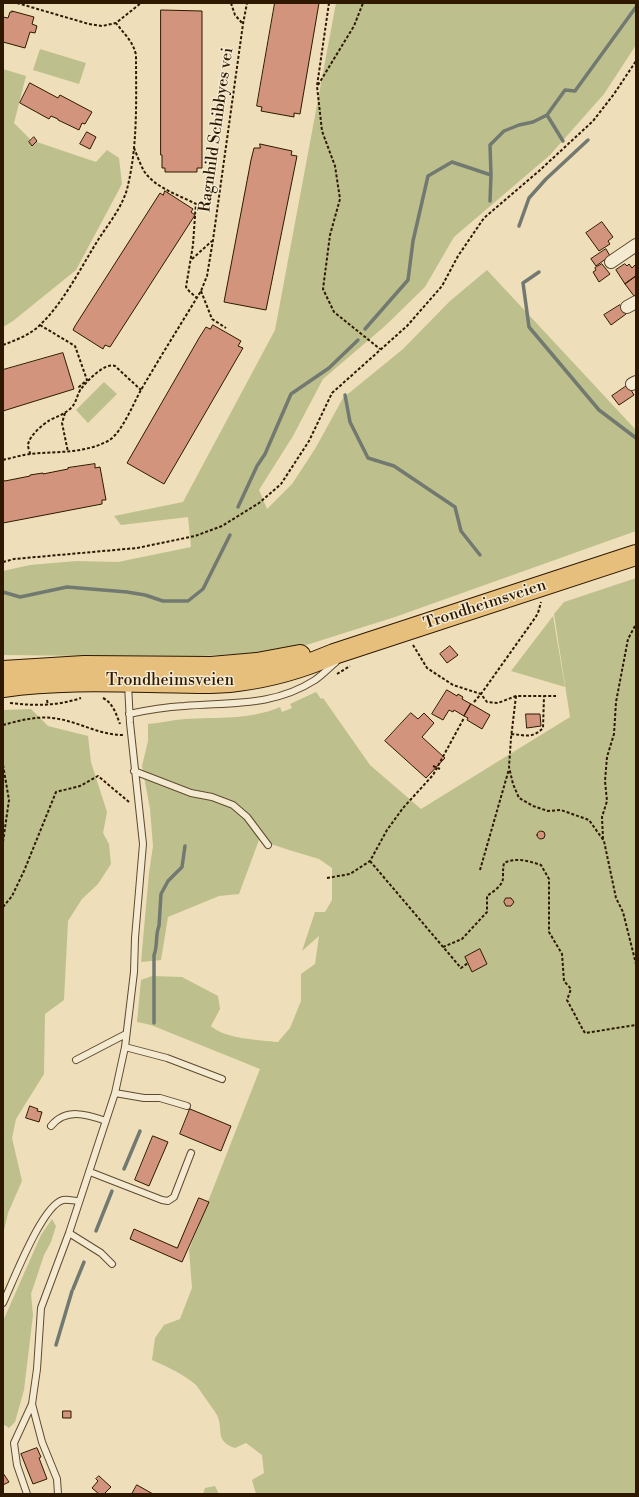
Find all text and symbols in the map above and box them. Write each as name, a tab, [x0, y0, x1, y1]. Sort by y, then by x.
street label: Ragnhild Schibbyes vei	[196, 46, 238, 214]
street label: Trondheimsveien	[421, 576, 549, 634]
street label: Trondheimsveien	[106, 671, 234, 691]

